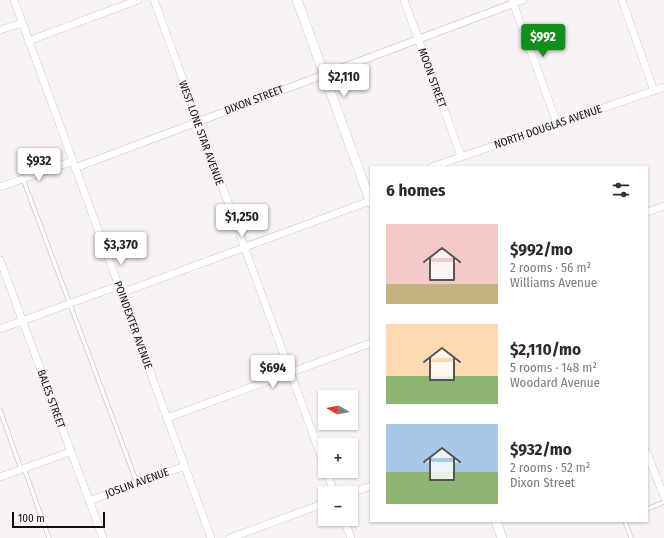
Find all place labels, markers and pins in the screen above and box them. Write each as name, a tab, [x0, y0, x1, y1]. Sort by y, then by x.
pin: $992	[519, 24, 567, 58]
pin: $2,110	[311, 64, 377, 98]
pin: $932	[15, 148, 63, 182]
pin: $1,250	[209, 204, 275, 238]
pin: $3,370	[88, 232, 154, 266]
pin: $694	[249, 355, 297, 389]

